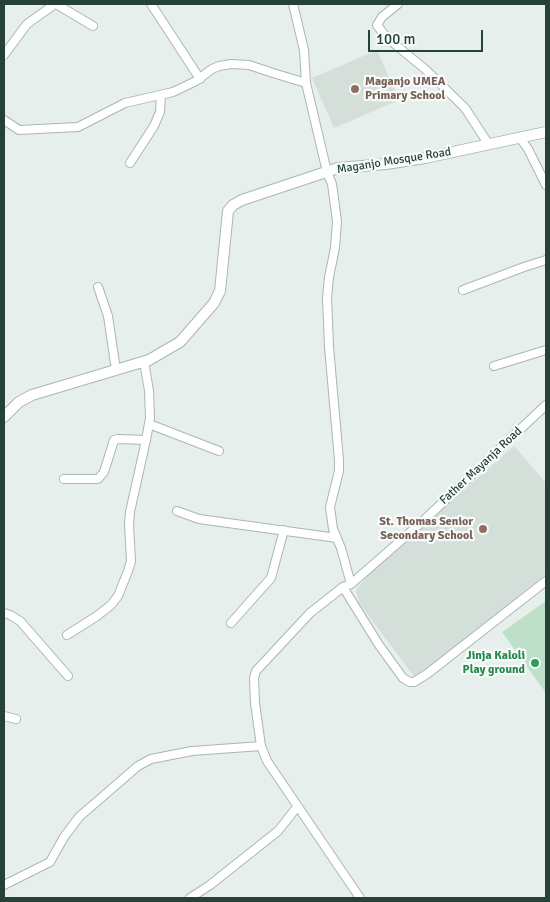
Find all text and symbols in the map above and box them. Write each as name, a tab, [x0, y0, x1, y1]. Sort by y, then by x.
scale bar	[370, 20, 485, 52]
text: 100 m	[376, 30, 416, 48]
place label: Maganjo UMEA Primary School	[365, 75, 445, 103]
marker: Maganjo UMEA Primary School	[349, 83, 361, 95]
street label: Maganjo Mosque Road	[336, 145, 452, 177]
street label: Father Mayanja Road	[437, 424, 525, 508]
place label: St. Thomas Senior Secondary School	[379, 515, 473, 543]
marker: St. Thomas Senior Secondary School	[477, 523, 489, 535]
place label: Jinja Kaloli Play ground	[463, 649, 525, 677]
marker: Jinja Kaloli Play ground	[529, 657, 541, 669]

